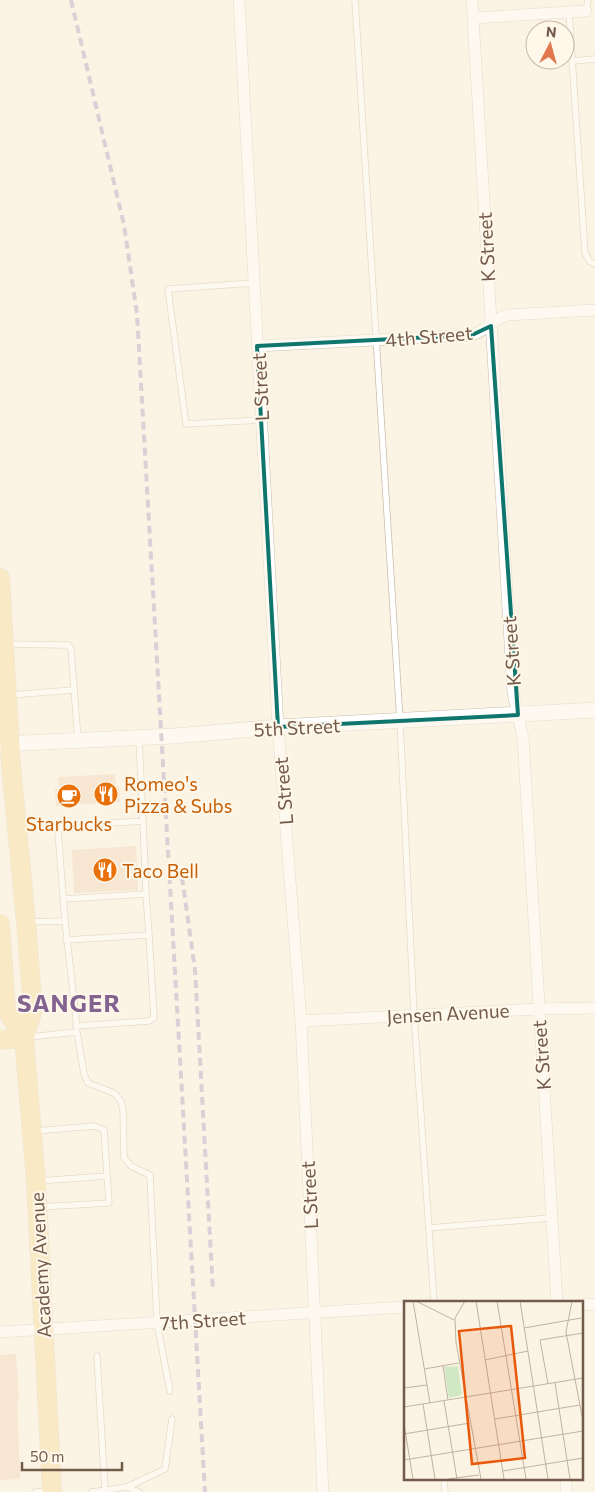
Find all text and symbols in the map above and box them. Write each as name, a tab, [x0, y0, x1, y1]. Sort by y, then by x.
north arrow	[525, 20, 575, 70]
text: N	[545, 23, 558, 41]
street label: K Street	[473, 211, 499, 283]
street label: 4th Street	[384, 321, 474, 351]
street label: L Street	[247, 352, 273, 422]
street label: K Street	[497, 615, 525, 687]
street label: 5th Street	[253, 713, 341, 741]
street label: L Street	[269, 756, 297, 826]
place label: Romeo's Pizza & Subs	[124, 772, 232, 817]
restaurant icon: Romeo's Pizza & Subs	[93, 781, 119, 807]
cafe icon: Starbucks	[56, 783, 82, 809]
place label: Starbucks	[26, 812, 112, 835]
restaurant icon: Taco Bell	[92, 857, 118, 883]
place label: Taco Bell	[122, 859, 199, 882]
district label: SANGER	[17, 988, 121, 1017]
street label: Jensen Avenue	[386, 998, 510, 1028]
street label: K Street	[527, 1019, 555, 1091]
street label: L Street	[296, 1160, 322, 1230]
street label: Academy Avenue	[25, 1191, 55, 1339]
inset map	[404, 1301, 582, 1480]
street label: 7th Street	[159, 1306, 247, 1334]
scale bar	[22, 1440, 122, 1472]
text: 50 m	[30, 1447, 64, 1465]

